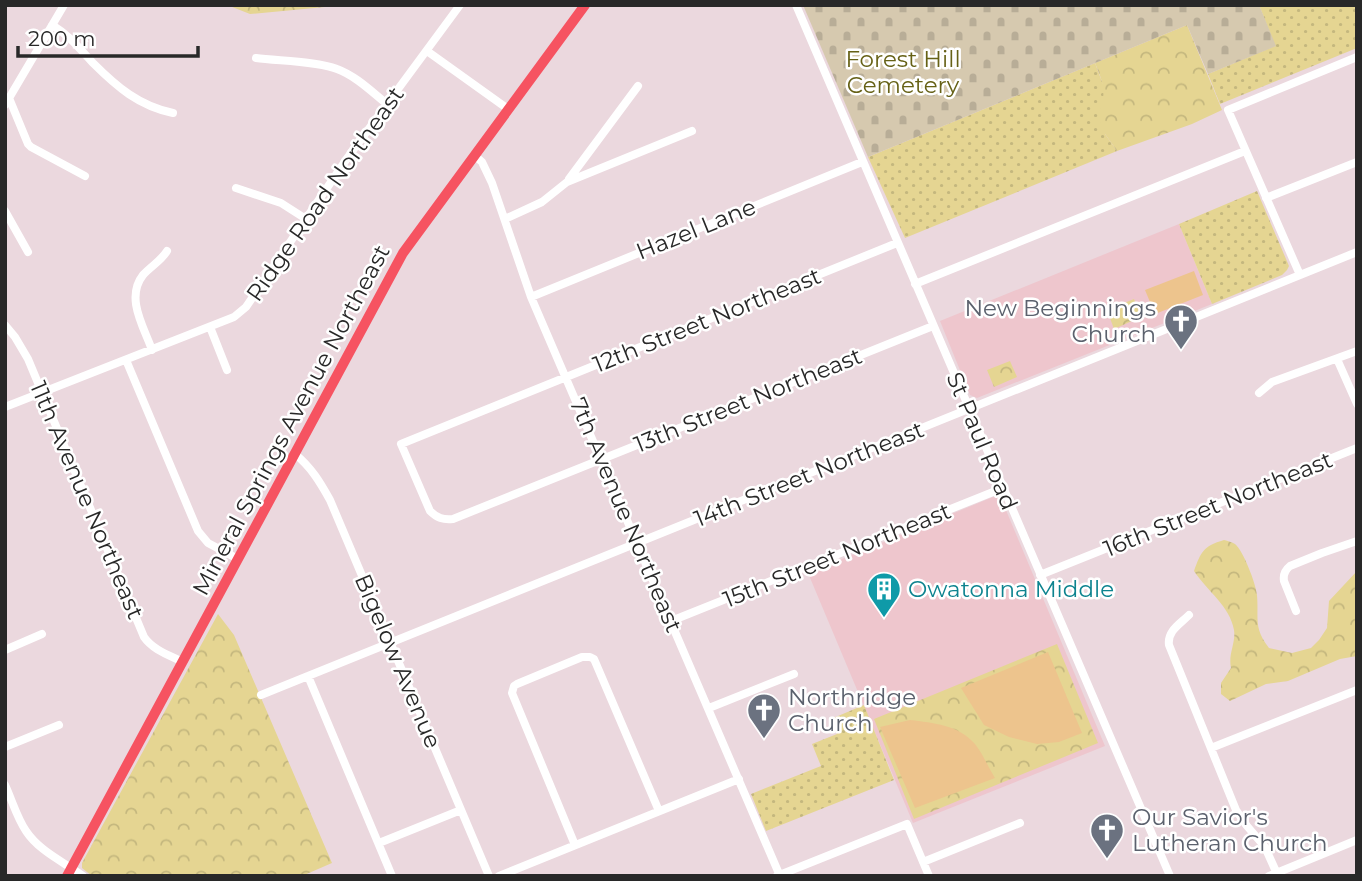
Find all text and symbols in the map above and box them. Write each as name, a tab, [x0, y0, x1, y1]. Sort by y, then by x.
scale bar	[18, 14, 198, 58]
text: 200 m	[28, 26, 95, 51]
park label: Forest Hill Cemetery	[845, 45, 961, 99]
street label: Ridge Road Northeast	[240, 81, 410, 307]
street label: Hazel Lane	[632, 192, 760, 266]
street label: Mineral Springs Avenue Northeast	[186, 240, 396, 600]
street label: 12th Street Northeast	[589, 261, 825, 379]
place label: New Beginnings Church	[964, 294, 1156, 348]
church icon: New Beginnings Church	[1162, 302, 1200, 351]
street label: 13th Street Northeast	[630, 342, 866, 458]
street label: St Paul Road	[940, 368, 1024, 514]
street label: 11th Avenue Northeast	[24, 377, 150, 623]
street label: 7th Avenue Northeast	[564, 393, 688, 637]
street label: 14th Street Northeast	[690, 415, 928, 533]
street label: 16th Street Northeast	[1100, 445, 1336, 563]
street label: 15th Street Northeast	[719, 496, 955, 614]
street label: Bigelow Avenue	[349, 570, 447, 752]
building icon: Owatonna Middle	[865, 570, 903, 619]
place label: Owatonna Middle	[908, 575, 1114, 603]
place label: Northridge Church	[788, 683, 916, 737]
church icon: Northridge Church	[745, 691, 783, 740]
place label: Our Savior's Lutheran Church	[1132, 803, 1328, 857]
church icon: Our Savior's Lutheran Church	[1088, 811, 1126, 860]

